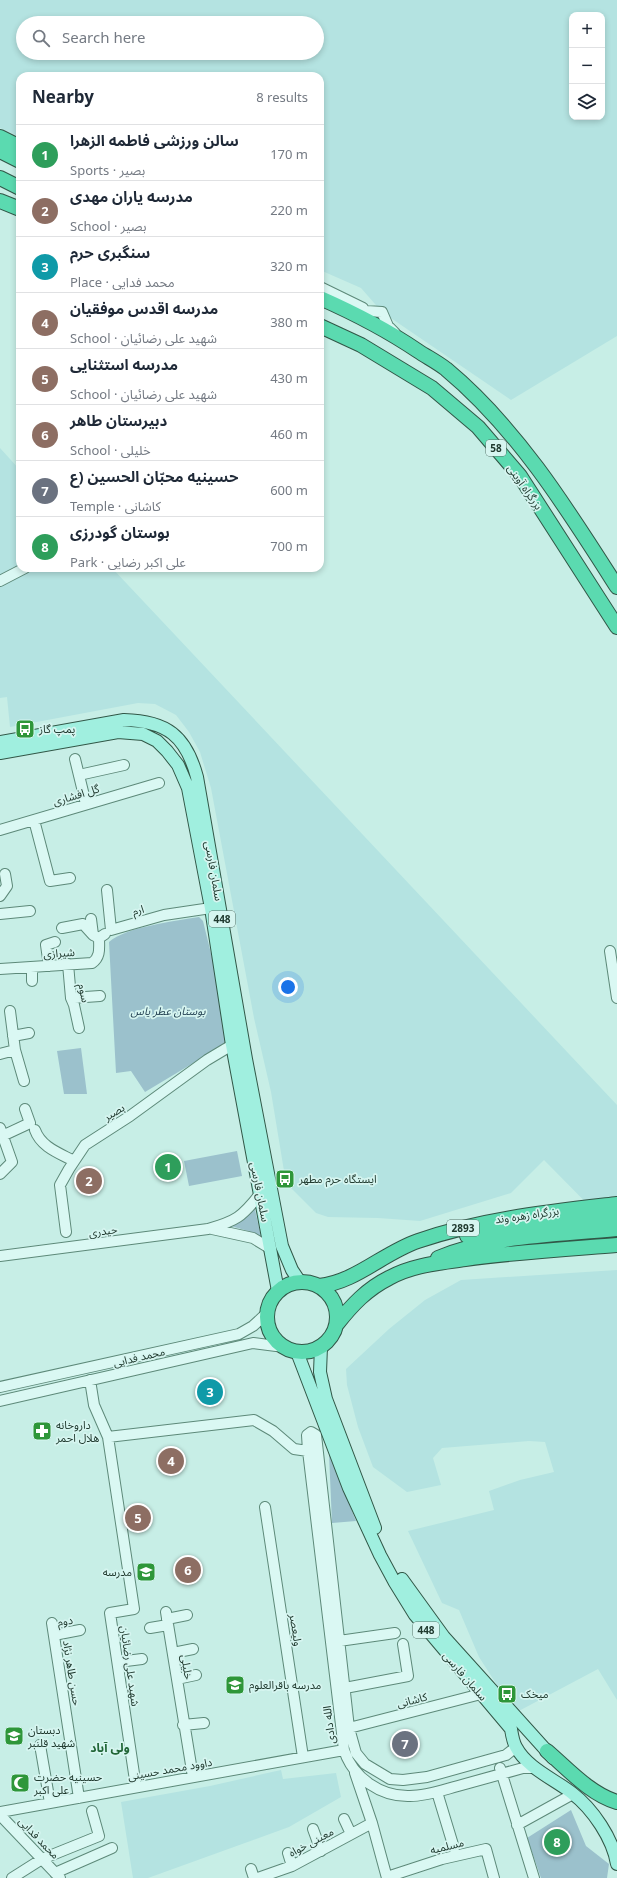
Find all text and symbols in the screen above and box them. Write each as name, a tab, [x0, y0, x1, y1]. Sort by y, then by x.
map controls	[569, 12, 605, 120]
button: +	[569, 12, 605, 48]
search box	[16, 16, 324, 60]
text: Search here	[62, 22, 145, 54]
icon: search	[30, 27, 52, 49]
button: −	[569, 48, 605, 84]
text: Nearby	[32, 80, 94, 116]
text: 8 results	[256, 84, 308, 112]
button: layers	[569, 84, 605, 120]
text: سالن ورزشی فاطمه الزهرا	[70, 125, 239, 157]
text: 170 m	[270, 141, 308, 169]
text: 1	[41, 142, 49, 170]
text: Sports · بصیر	[70, 157, 145, 185]
text: مدرسه یاران مهدی	[70, 181, 193, 213]
text: 220 m	[270, 197, 308, 225]
text: 2	[41, 198, 49, 226]
text: School · بصیر	[70, 213, 147, 241]
text: سنگبری حرم	[70, 237, 150, 269]
text: 320 m	[270, 253, 308, 281]
text: 3	[41, 254, 49, 282]
text: Place · محمد فدایی	[70, 269, 175, 297]
text: مدرسه اقدس موفقیان	[70, 293, 218, 325]
text: 380 m	[270, 309, 308, 337]
text: 4	[41, 310, 49, 338]
text: School · شهید علی رضائیان	[70, 325, 217, 353]
text: مدرسه استثنایی	[70, 349, 178, 381]
text: 430 m	[270, 365, 308, 393]
text: 5	[41, 366, 49, 394]
text: School · شهید علی رضائیان	[70, 381, 217, 409]
text: دبیرستان طاهر	[70, 405, 167, 437]
text: 460 m	[270, 421, 308, 449]
text: 6	[41, 422, 49, 450]
text: School · خلیلی	[70, 437, 151, 465]
road number: 58	[486, 440, 506, 456]
street label: بزرگراه آوینی	[500, 459, 549, 515]
text: حسینیه محبّان الحسین (ع	[70, 461, 238, 493]
text: 600 m	[270, 477, 308, 505]
text: 7	[41, 478, 49, 506]
text: Temple · کاشانی	[70, 493, 161, 521]
text: بوستان گودرزی	[70, 517, 170, 549]
text: 700 m	[270, 533, 308, 561]
text: 8	[41, 534, 49, 562]
text: Park · علی اکبر رضایی	[70, 549, 186, 577]
bus stop icon: پمپ گاز	[14, 718, 36, 740]
place label: پمپ گاز	[38, 718, 75, 741]
street label: گل افشاری	[50, 777, 103, 813]
street label: سلمان فارسی	[197, 839, 230, 903]
street label: ارم	[129, 898, 147, 923]
road number: 448	[209, 911, 235, 927]
street label: شیرازی	[42, 941, 76, 966]
your location	[278, 977, 298, 997]
street label: سوم	[70, 981, 97, 1005]
park label: بوستان عطر یاس	[131, 1000, 206, 1023]
street label: بصیر	[98, 1097, 130, 1128]
pin: 1	[155, 1152, 181, 1182]
street label: سلمان فارسی	[242, 1160, 277, 1224]
pin: 2	[76, 1166, 102, 1196]
bus stop icon: ایستگاه حرم مطهر	[274, 1168, 296, 1190]
place label: ایستگاه حرم مطهر	[298, 1168, 377, 1191]
street label: بزرگراه زهره وند	[494, 1200, 561, 1231]
street label: حیدری	[87, 1218, 119, 1245]
road number: 2893	[447, 1220, 479, 1236]
street label: محمد فدایی	[111, 1340, 168, 1375]
pin: 3	[197, 1377, 223, 1407]
place label: داروخانه هلال احمر	[55, 1414, 99, 1450]
pharmacy icon: داروخانه هلال احمر	[31, 1420, 53, 1442]
pin: 4	[158, 1446, 184, 1476]
pin: 5	[125, 1503, 151, 1533]
pin: 6	[175, 1555, 201, 1585]
place label: مدرسه	[103, 1561, 132, 1584]
school or university icon: مدرسه	[135, 1561, 157, 1583]
street label: دوم	[55, 1609, 75, 1634]
street label: ولیعصر	[281, 1611, 309, 1648]
road number: 448	[413, 1622, 439, 1638]
street label: شهید علی رضائیان	[112, 1624, 147, 1708]
street label: حسن طاهر نژاد	[55, 1639, 88, 1708]
street label: سلمان فارسی	[436, 1646, 493, 1707]
street label: خلیلی	[173, 1653, 200, 1682]
school or university icon: مدرسه باقرالعلوم	[224, 1674, 246, 1696]
place label: مدرسه باقرالعلوم	[249, 1674, 322, 1697]
bus stop icon: میخک	[496, 1683, 518, 1705]
place label: میخک	[521, 1683, 549, 1706]
street label: کاشانی	[394, 1686, 430, 1715]
street label: الله دادی	[316, 1704, 343, 1745]
place label: دبستان شهید قلنبر	[27, 1719, 76, 1755]
school or university icon: دبستان شهید قلنبر	[3, 1725, 25, 1747]
pin: 7	[392, 1729, 418, 1759]
district label: ولی آباد	[90, 1736, 130, 1761]
street label: داوود محمد حسینی	[126, 1751, 214, 1788]
place label: حسینیه حضرت علی اکبر	[33, 1766, 103, 1802]
mosque icon: حسینیه حضرت علی اکبر	[9, 1772, 31, 1794]
street label: محمد فدایی	[12, 1811, 65, 1865]
street label: معینی خواه	[284, 1821, 338, 1864]
pin: 8	[544, 1827, 570, 1857]
street label: مسلمیه	[428, 1831, 467, 1862]

